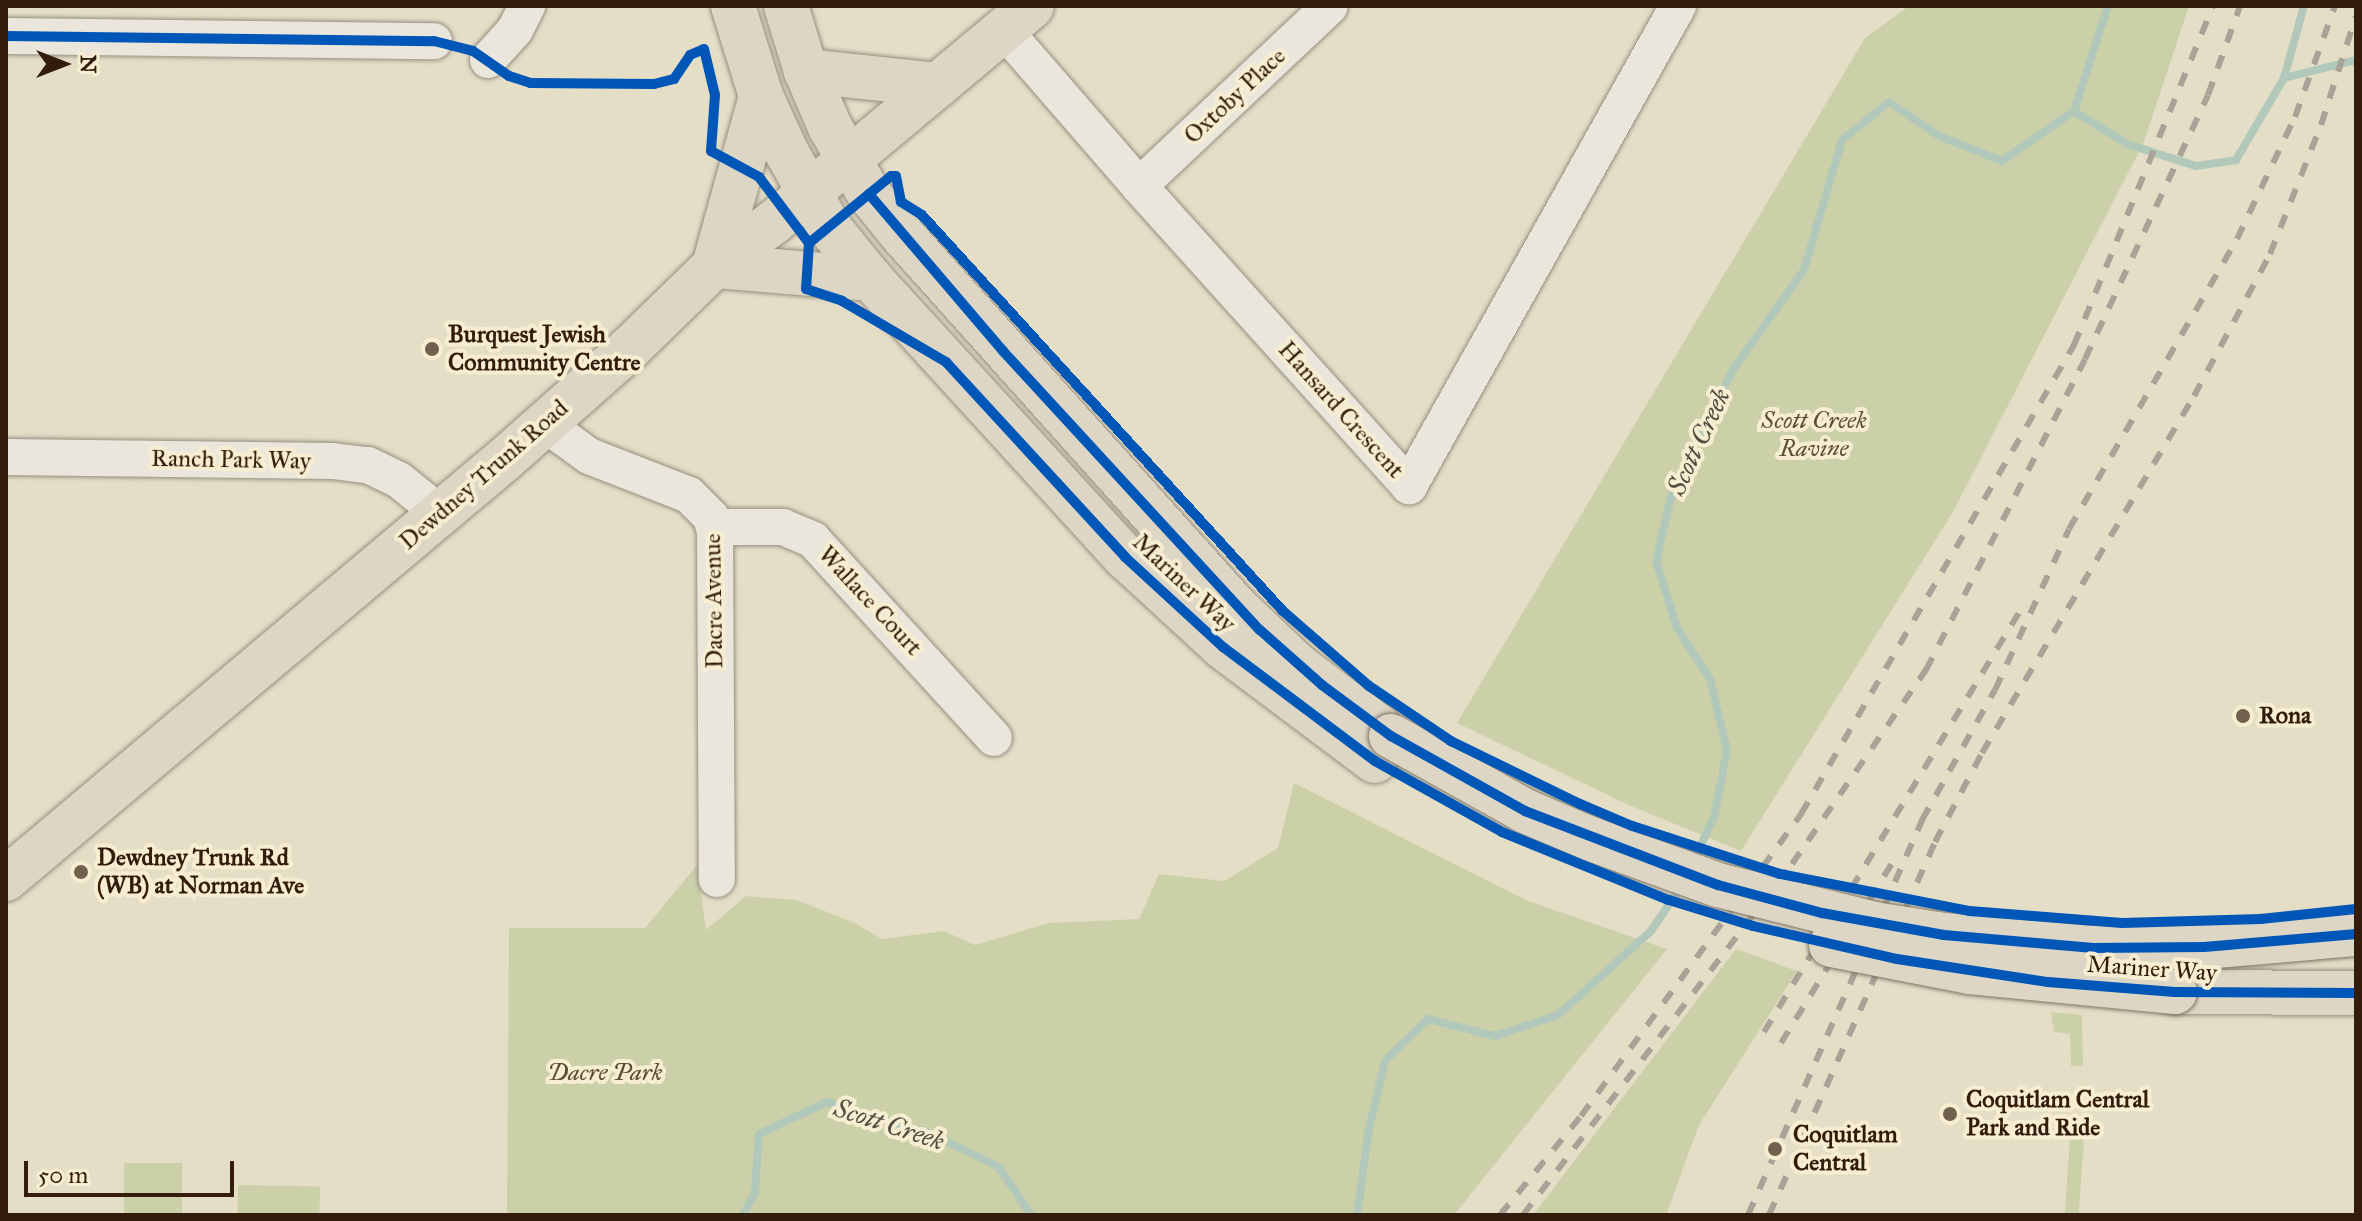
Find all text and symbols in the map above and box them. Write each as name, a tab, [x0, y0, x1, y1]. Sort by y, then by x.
north arrow	[24, 24, 104, 104]
street label: Oxtoby Place	[1178, 42, 1292, 150]
text: N	[75, 55, 102, 73]
place label: Burquest Jewish Community Centre	[448, 321, 640, 377]
street label: Hansard Crescent	[1272, 336, 1410, 484]
marker: Burquest Jewish Community Centre	[423, 340, 441, 358]
water label: Scott Creek	[1661, 384, 1737, 500]
street label: Dewdney Trunk Road	[394, 394, 574, 556]
park label: Scott Creek Ravine	[1761, 407, 1867, 463]
street label: Ranch Park Way	[151, 444, 311, 476]
street label: Mariner Way	[1127, 528, 1241, 638]
street label: Dacre Avenue	[698, 533, 730, 669]
street label: Wallace Court	[812, 540, 928, 662]
place label: Rona	[2259, 702, 2311, 730]
marker: Rona	[2234, 707, 2252, 725]
place label: Dewdney Trunk Rd (WB) at Norman Ave	[97, 844, 304, 900]
marker: Dewdney Trunk Rd (WB) at Norman Ave	[72, 863, 90, 881]
street label: Mariner Way	[2086, 950, 2218, 988]
park label: Dacre Park	[548, 1059, 662, 1087]
place label: Coquitlam Central Park and Ride	[1966, 1086, 2149, 1142]
water label: Scott Creek	[830, 1093, 948, 1157]
marker: Coquitlam Central Park and Ride	[1941, 1105, 1959, 1123]
place label: Coquitlam Central	[1793, 1121, 1898, 1177]
marker: Coquitlam Central	[1764, 1138, 1786, 1160]
scale bar	[28, 1145, 238, 1195]
text: 50 m	[38, 1160, 88, 1190]

